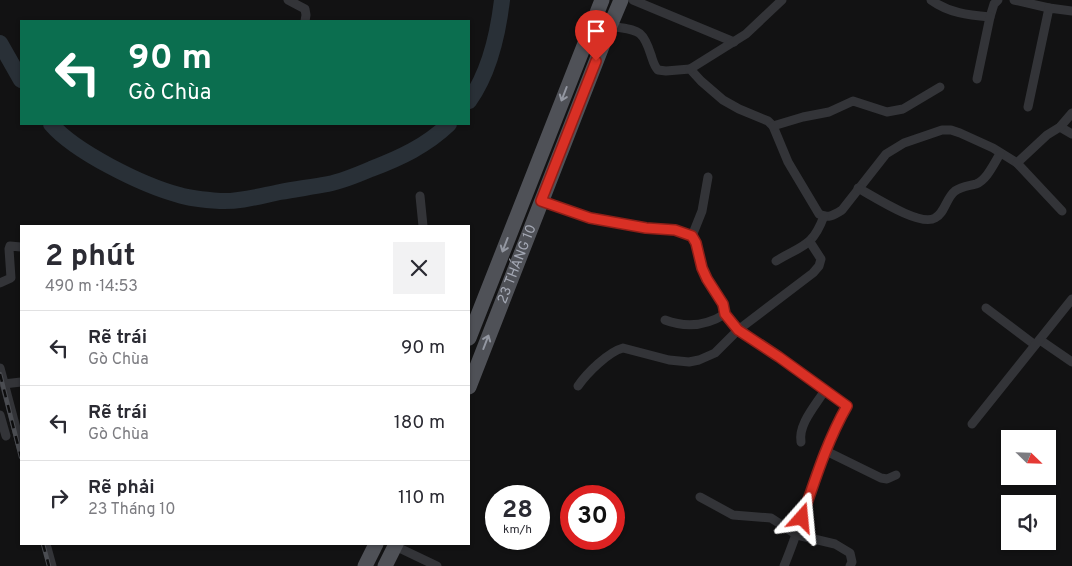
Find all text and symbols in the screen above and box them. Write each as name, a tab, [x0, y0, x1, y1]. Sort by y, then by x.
pin	[575, 10, 617, 61]
icon: arrive	[582, 17, 610, 45]
text: 90 m	[128, 37, 212, 81]
icon: left	[45, 40, 110, 105]
text: Gò Chùa	[128, 80, 211, 107]
one-way arrow	[559, 86, 568, 101]
street label: 23 THÁNG 10	[494, 222, 540, 306]
one-way arrow	[500, 237, 509, 252]
text: 2 phút	[45, 239, 135, 276]
button: close	[393, 242, 445, 294]
text: 490 m · 14:53	[45, 277, 138, 297]
text: Rẽ trái	[88, 326, 147, 350]
icon: left	[45, 334, 73, 362]
one-way arrow	[482, 335, 492, 350]
text: 90 m	[401, 336, 445, 360]
text: Gò Chùa	[88, 350, 149, 370]
text: Rẽ trái	[88, 401, 147, 425]
icon: left	[45, 409, 73, 437]
text: 180 m	[394, 411, 445, 435]
text: Gò Chùa	[88, 425, 149, 445]
north arrow	[1001, 430, 1056, 485]
map controls	[1001, 430, 1056, 550]
text: Rẽ phải	[88, 476, 155, 500]
icon: right	[45, 484, 73, 512]
speed limit sign: 30	[560, 485, 625, 550]
text: 110 m	[398, 486, 445, 510]
position arrow	[775, 491, 827, 543]
text: 28	[502, 495, 533, 527]
button: sound	[1001, 495, 1056, 550]
text: 23 Tháng 10	[88, 500, 176, 520]
text: km/h	[503, 522, 532, 538]

